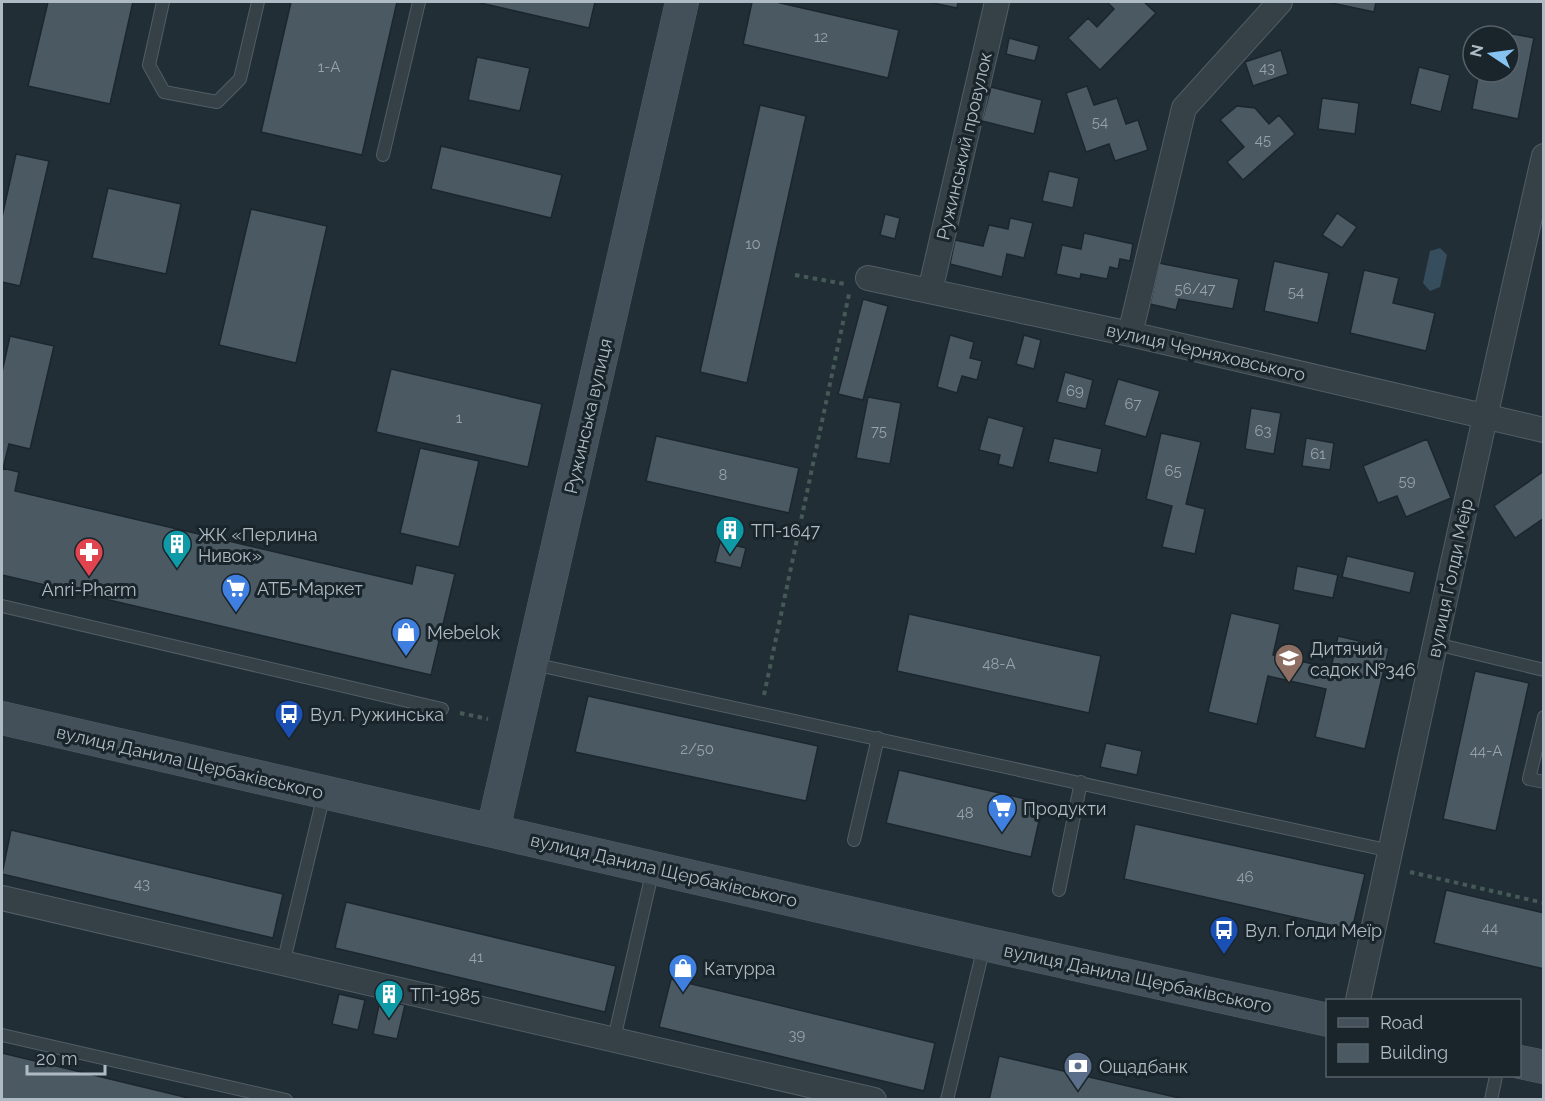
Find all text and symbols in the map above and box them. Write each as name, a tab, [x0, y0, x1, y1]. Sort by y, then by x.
north arrow	[1461, 24, 1521, 84]
house number: 12	[814, 28, 828, 46]
text: N	[1466, 43, 1488, 59]
street label: Ружинський провулок	[932, 50, 996, 242]
house number: 1-А	[318, 58, 340, 76]
house number: 43	[1259, 59, 1275, 77]
house number: 54	[1092, 113, 1108, 131]
house number: 45	[1255, 131, 1271, 149]
house number: 10	[745, 235, 761, 253]
house number: 56/47	[1174, 280, 1216, 298]
house number: 54	[1288, 283, 1304, 301]
street label: вулиця Черняховського	[1105, 319, 1308, 385]
street label: Ружинська вулиця	[560, 336, 616, 496]
house number: 69	[1066, 382, 1084, 400]
house number: 67	[1124, 395, 1142, 413]
house number: 1	[456, 409, 463, 427]
house number: 75	[871, 422, 887, 440]
house number: 63	[1254, 422, 1272, 440]
house number: 61	[1310, 445, 1326, 463]
house number: 65	[1164, 462, 1182, 480]
house number: 8	[719, 466, 728, 484]
house number: 59	[1399, 472, 1416, 490]
street label: вулиця Ґолди Меїр	[1423, 497, 1477, 659]
building icon: ТП-1647	[714, 514, 746, 556]
place label: ТП-1647	[751, 520, 821, 541]
place label: ЖК «Перлина Нивок»	[198, 524, 318, 566]
building icon: ЖК «Перлина Нивок»	[161, 528, 193, 570]
pharmacy icon: Anri-Pharm	[73, 536, 105, 578]
supermarket icon: АТБ-Маркет	[220, 572, 252, 614]
place label: АТБ-Маркет	[257, 578, 363, 599]
place label: Anri-Pharm	[42, 579, 136, 600]
shop icon: Mebelok	[390, 616, 422, 658]
place label: Mebelok	[427, 622, 500, 643]
place label: Дитячий садок №346	[1310, 638, 1416, 680]
school or university icon: Дитячий садок №346	[1273, 642, 1305, 684]
house number: 48-А	[982, 655, 1016, 673]
bus stop icon: Вул. Ружинська	[273, 698, 305, 740]
place label: Вул. Ружинська	[310, 704, 444, 725]
street label: вулиця Данила Щербаківського	[55, 721, 326, 803]
house number: 2/50	[680, 740, 714, 758]
house number: 44-А	[1470, 742, 1502, 760]
supermarket icon: Продукти	[986, 792, 1018, 834]
place label: Продукти	[1023, 798, 1107, 819]
house number: 48	[956, 804, 974, 822]
street label: вулиця Данила Щербаківського	[529, 829, 800, 911]
house number: 46	[1236, 868, 1254, 886]
house number: 43	[134, 875, 150, 893]
bus stop icon: Вул. Ґолди Меїр	[1208, 914, 1240, 956]
house number: 44	[1482, 919, 1498, 937]
place label: Вул. Ґолди Меїр	[1245, 920, 1382, 941]
street label: вулиця Данила Щербаківського	[1002, 939, 1274, 1017]
house number: 41	[469, 948, 484, 966]
shop icon: Катурра	[667, 952, 699, 994]
place label: Катурра	[704, 958, 775, 979]
building icon: ТП-1985	[373, 978, 405, 1020]
place label: ТП-1985	[410, 984, 480, 1005]
legend	[1326, 999, 1521, 1077]
text: Road	[1380, 1012, 1423, 1033]
house number: 39	[789, 1026, 806, 1044]
scale bar	[27, 1038, 105, 1076]
text: Building	[1380, 1042, 1448, 1063]
text: 20 m	[36, 1048, 78, 1069]
bank icon: Ощадбанк	[1062, 1050, 1094, 1092]
place label: Ощадбанк	[1099, 1056, 1188, 1077]

